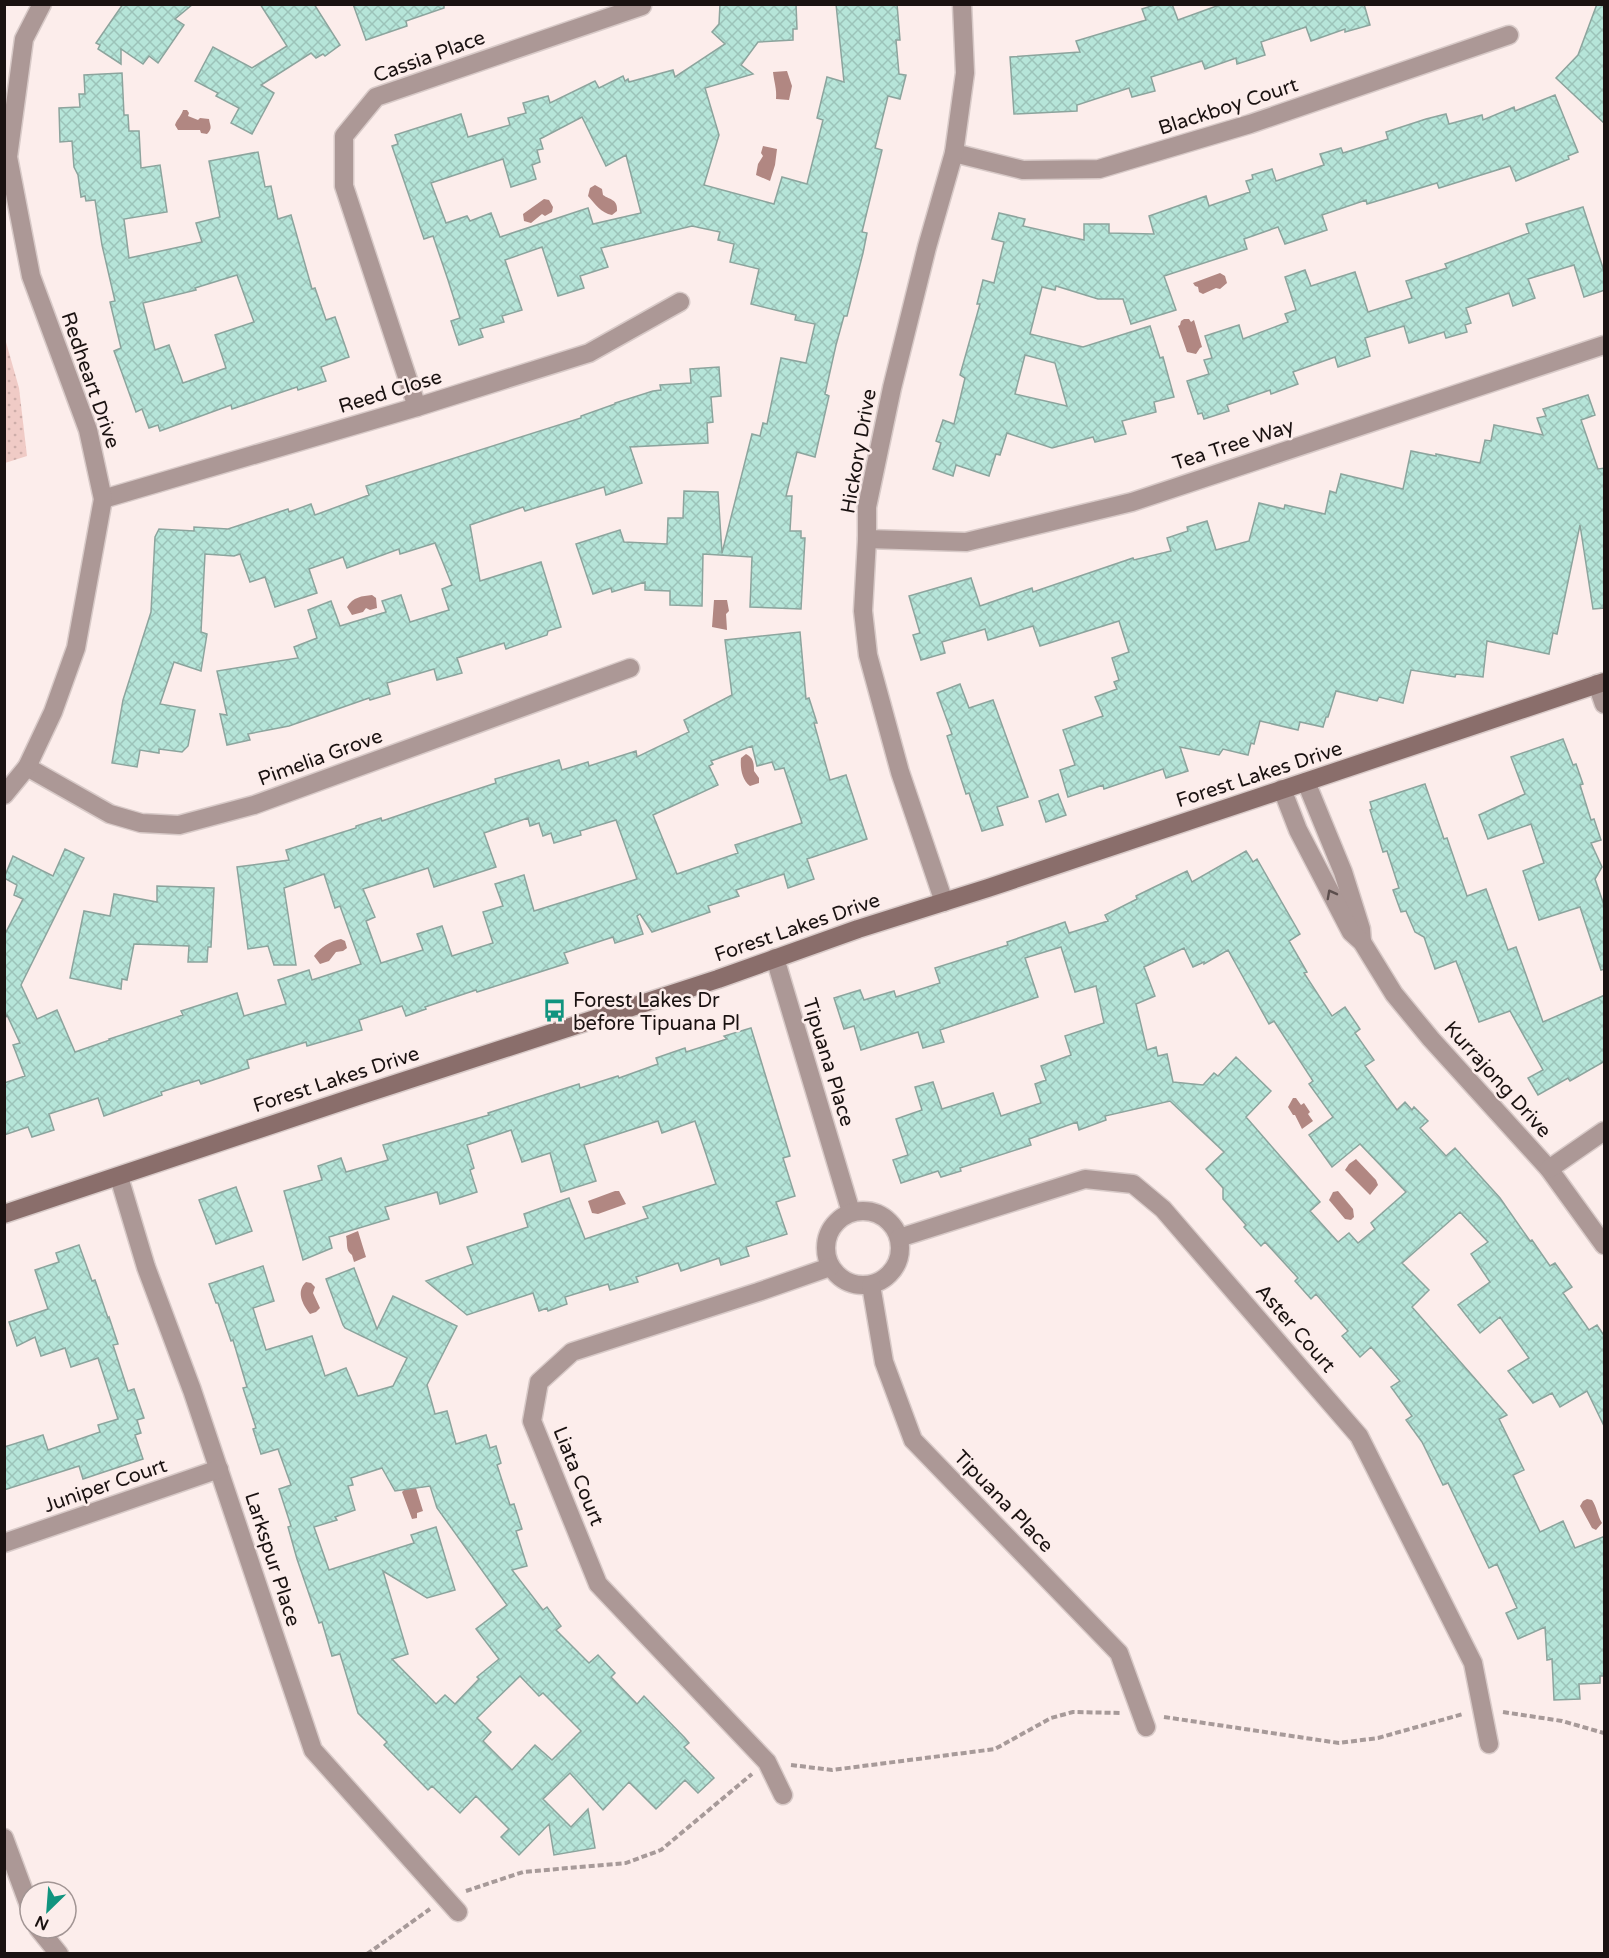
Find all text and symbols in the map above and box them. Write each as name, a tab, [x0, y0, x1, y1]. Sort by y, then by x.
street label: Cassia Place	[370, 26, 489, 88]
street label: Blackboy Court	[1156, 73, 1301, 141]
street label: Redheart Drive	[55, 309, 125, 452]
street label: Reed Close	[336, 365, 445, 419]
street label: Hickory Drive	[836, 387, 882, 515]
street label: Tea Tree Way	[1170, 414, 1297, 476]
street label: Pimelia Grove	[255, 724, 386, 792]
street label: Forest Lakes Drive	[1173, 737, 1345, 813]
street label: Forest Lakes Drive	[711, 888, 883, 968]
one-way arrow	[1327, 889, 1338, 900]
place label: Forest Lakes Dr before Tipuana Pl	[573, 989, 740, 1036]
street label: Tipuana Place	[797, 995, 859, 1129]
bus stop icon: Forest Lakes Dr before Tipuana Pl	[542, 998, 568, 1024]
street label: Kurrajong Drive	[1439, 1016, 1556, 1143]
street label: Forest Lakes Drive	[250, 1042, 422, 1118]
street label: Aster Court	[1250, 1280, 1340, 1378]
street label: Liata Court	[547, 1423, 609, 1530]
street label: Tipuana Place	[948, 1446, 1058, 1558]
street label: Juniper Court	[41, 1454, 170, 1518]
street label: Larkspur Place	[239, 1489, 305, 1630]
north arrow	[18, 1880, 78, 1940]
text: N	[32, 1911, 52, 1934]

